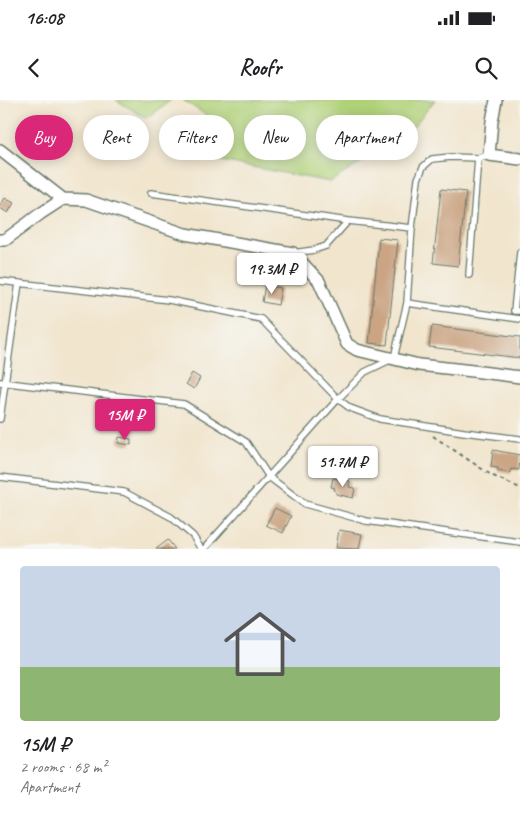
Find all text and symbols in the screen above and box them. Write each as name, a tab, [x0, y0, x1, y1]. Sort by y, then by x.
text: 16:08	[25, 6, 63, 30]
icon: back	[20, 54, 48, 82]
text: Roofr	[239, 54, 281, 82]
icon: search	[472, 54, 500, 82]
chip: Buy	[15, 115, 73, 160]
chip: Rent	[83, 115, 149, 160]
chip: Filters	[159, 115, 234, 160]
chip: New	[244, 115, 306, 160]
chip: Apartment	[316, 115, 418, 160]
pin: 19.3M ₽	[226, 252, 318, 295]
text: 19.3M ₽	[248, 259, 296, 279]
pin: 15M ₽	[90, 398, 160, 441]
text: 15M ₽	[106, 405, 144, 425]
pin: 51.7M ₽	[297, 446, 389, 488]
text: 51.7M ₽	[319, 452, 367, 472]
icon: home	[215, 599, 305, 689]
text: 15M ₽	[20, 731, 70, 757]
text: 2 rooms · 68 m²	[20, 757, 106, 777]
text: Apartment	[20, 777, 79, 797]

